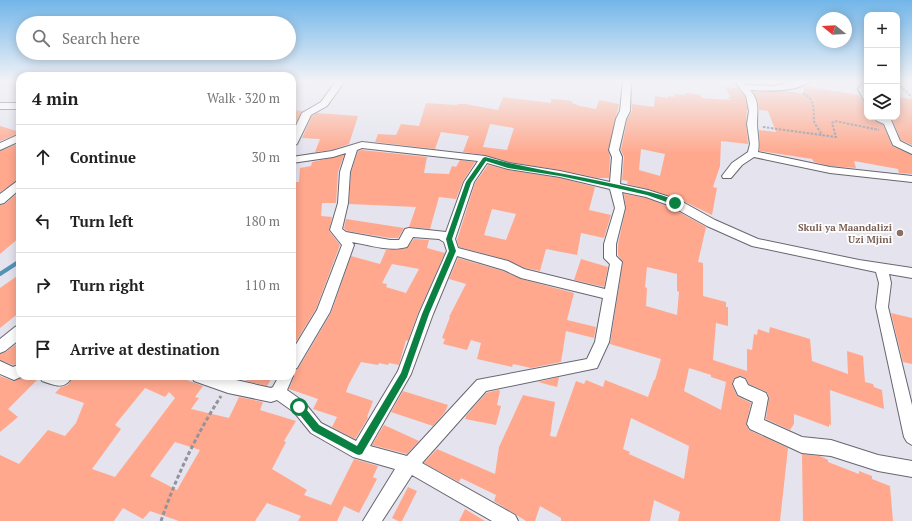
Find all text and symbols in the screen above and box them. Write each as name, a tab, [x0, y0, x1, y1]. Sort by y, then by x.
north arrow	[816, 12, 852, 48]
map controls	[864, 12, 900, 120]
button: +	[864, 12, 900, 48]
search box	[16, 16, 296, 60]
icon: search	[30, 27, 52, 49]
text: Search here	[62, 28, 140, 48]
button: −	[864, 48, 900, 84]
button: layers	[864, 84, 900, 120]
text: 4 min	[32, 87, 79, 110]
text: Walk · 320 m	[207, 89, 280, 107]
icon: ahead	[32, 146, 54, 168]
text: Continue	[70, 147, 136, 167]
text: 30 m	[252, 148, 280, 166]
route end	[666, 194, 684, 212]
icon: left	[32, 210, 54, 232]
text: Turn left	[70, 211, 134, 231]
text: 180 m	[245, 212, 280, 230]
place label: Skuli ya Maandalizi Uzi Mjini	[798, 221, 893, 246]
marker: Skuli ya Maandalizi Uzi Mjini	[895, 228, 905, 238]
icon: right	[32, 274, 54, 296]
text: Turn right	[70, 275, 145, 295]
text: 110 m	[245, 276, 280, 294]
icon: arrive	[32, 338, 54, 360]
text: Arrive at destination	[70, 339, 220, 359]
route start	[290, 398, 308, 416]

